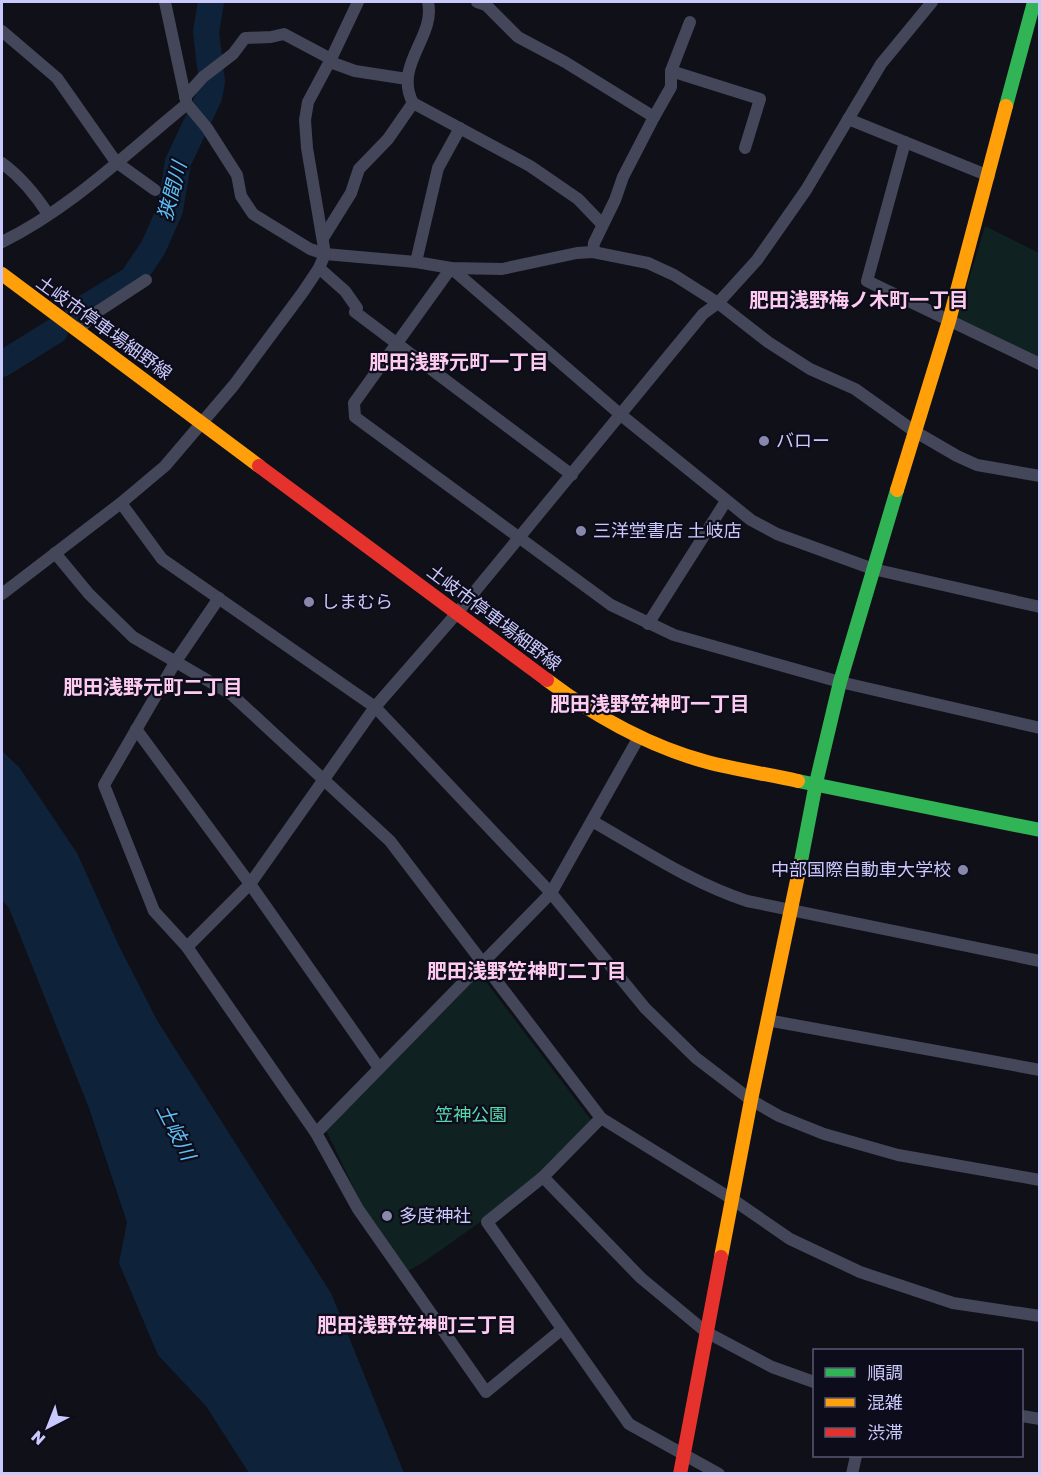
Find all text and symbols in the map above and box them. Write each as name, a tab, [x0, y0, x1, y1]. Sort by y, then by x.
water label: 狭間川	[152, 157, 191, 223]
street label: 土岐市停車場細野線	[33, 271, 177, 384]
district label: 肥田浅野梅ノ木町一丁目	[749, 287, 969, 311]
district label: 肥田浅野元町一丁目	[369, 349, 549, 373]
place label: バロー	[776, 429, 830, 451]
marker: バロー	[757, 434, 771, 448]
place label: 三洋堂書店 土岐店	[593, 519, 742, 541]
marker: 三洋堂書店 土岐店	[574, 524, 588, 538]
street label: 土岐市停車場細野線	[423, 560, 566, 675]
place label: しまむら	[321, 590, 393, 612]
marker: しまむら	[302, 595, 316, 609]
district label: 肥田浅野元町二丁目	[63, 674, 243, 698]
district label: 肥田浅野笠神町一丁目	[550, 691, 750, 715]
place label: 中部国際自動車大学校	[771, 858, 951, 880]
marker: 中部国際自動車大学校	[956, 863, 970, 877]
district label: 肥田浅野笠神町二丁目	[427, 958, 627, 982]
water label: 土岐川	[153, 1099, 202, 1166]
park label: 笠神公園	[435, 1103, 507, 1125]
place label: 多度神社	[399, 1204, 471, 1226]
marker: 多度神社	[380, 1209, 394, 1223]
district label: 肥田浅野笠神町三丁目	[317, 1312, 517, 1336]
legend	[813, 1349, 1023, 1457]
text: 順調	[867, 1361, 903, 1383]
text: 混雑	[867, 1391, 903, 1413]
north arrow	[18, 1397, 78, 1457]
text: 渋滞	[867, 1421, 903, 1443]
text: N	[27, 1427, 49, 1450]

